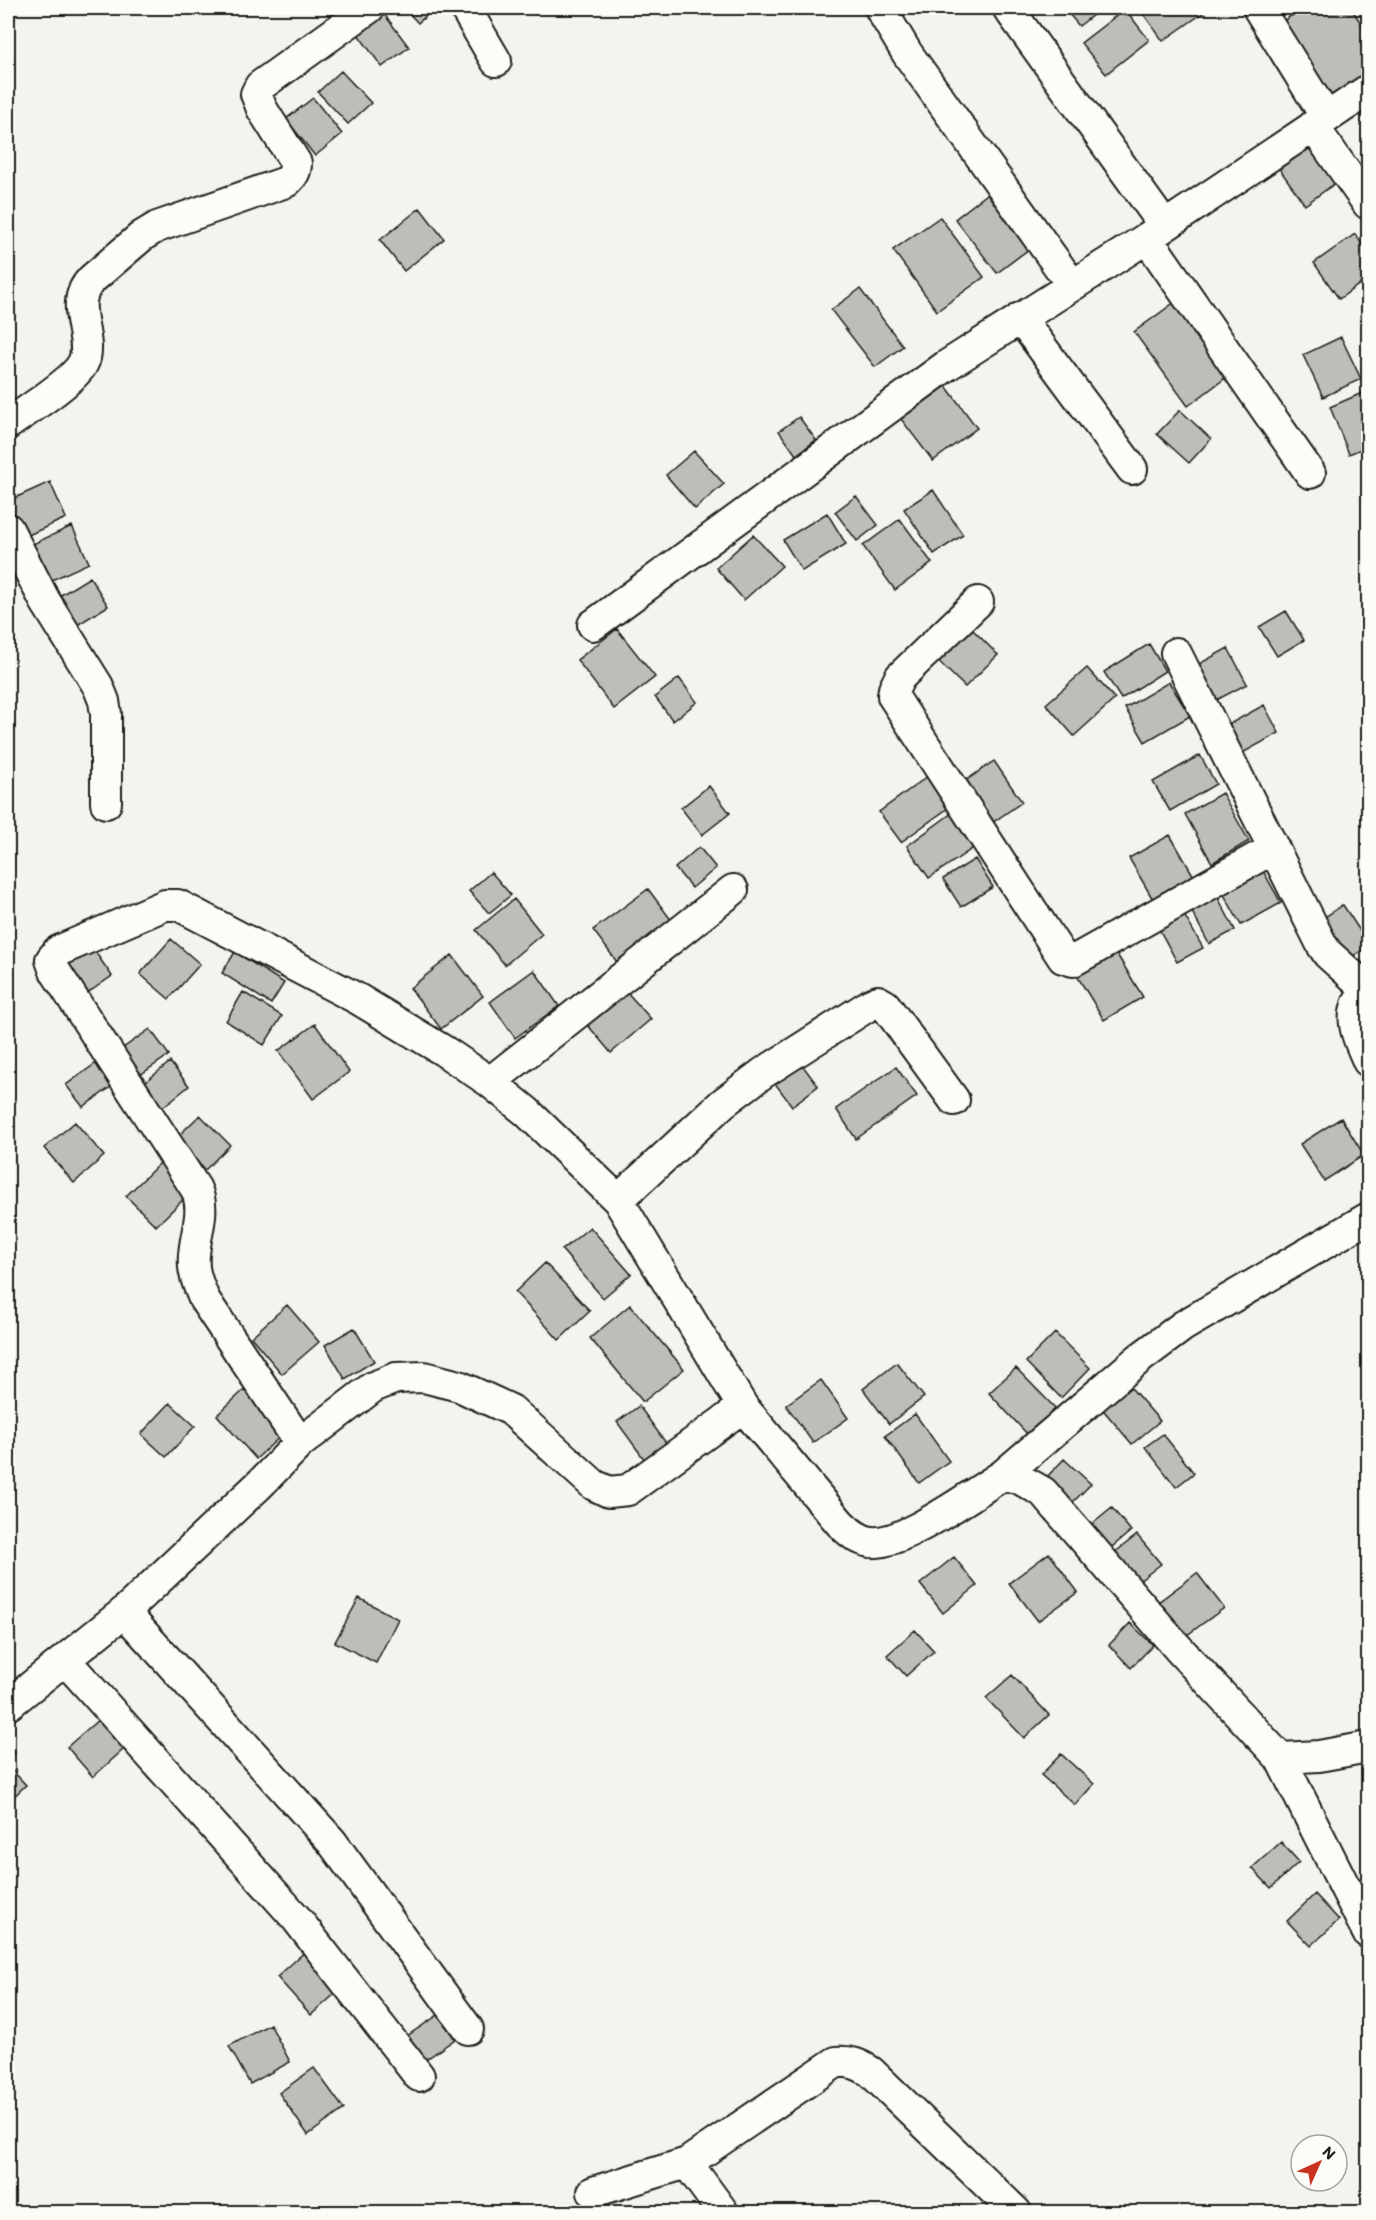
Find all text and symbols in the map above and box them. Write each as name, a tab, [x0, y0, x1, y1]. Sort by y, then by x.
north arrow	[1289, 2133, 1349, 2193]
text: N	[1319, 2142, 1340, 2163]

